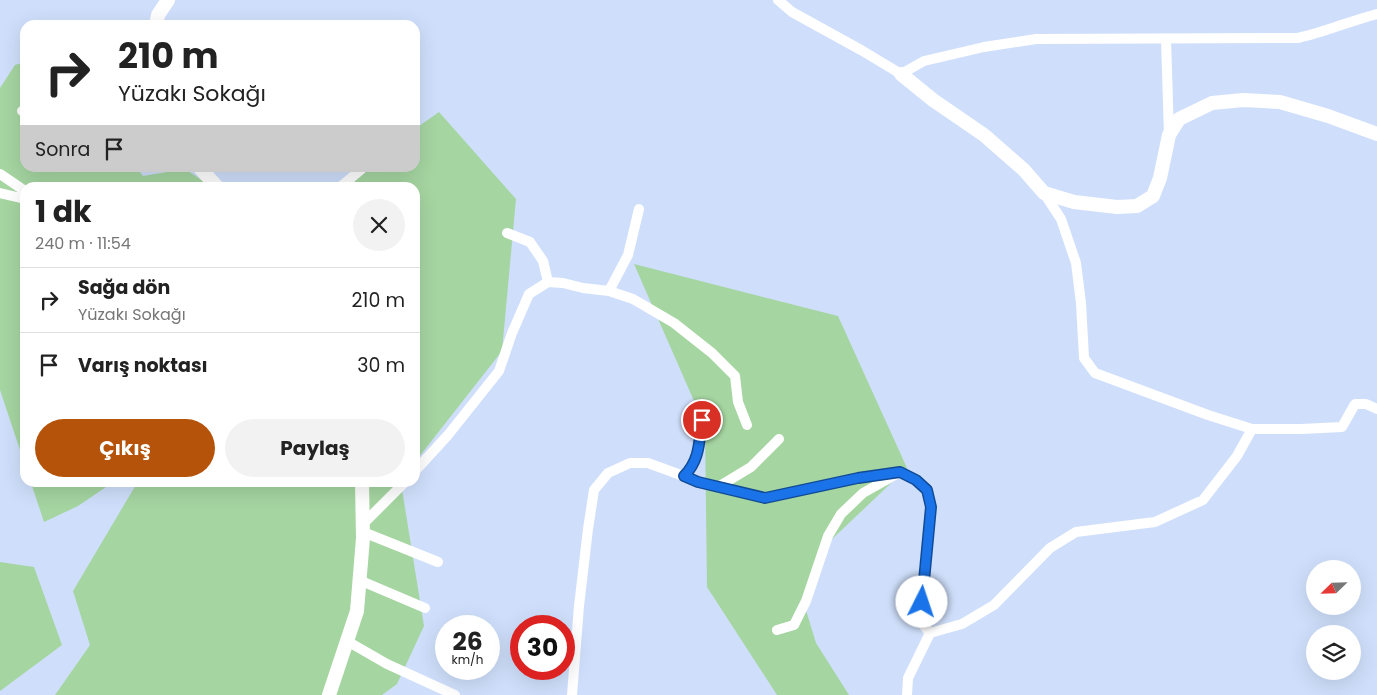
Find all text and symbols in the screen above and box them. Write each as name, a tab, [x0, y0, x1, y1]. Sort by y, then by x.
text: 210 m	[118, 31, 218, 80]
icon: right	[35, 40, 100, 105]
text: Yüzakı Sokağı	[118, 78, 266, 109]
icon: arrive	[100, 135, 128, 163]
text: Sonra	[35, 136, 90, 163]
text: 1 dk	[35, 190, 92, 233]
button: close	[353, 199, 405, 251]
text: 240 m · 11:54	[35, 232, 131, 255]
text: Sağa dön	[78, 274, 170, 301]
icon: right	[35, 286, 63, 314]
text: 210 m	[351, 287, 405, 314]
text: Yüzakı Sokağı	[78, 303, 186, 326]
icon: arrive	[35, 351, 63, 379]
text: Varış noktası	[78, 352, 208, 379]
text: 30 m	[357, 352, 405, 379]
pin	[681, 399, 723, 441]
icon: arrive	[688, 406, 716, 434]
button: Çıkış	[35, 419, 215, 477]
button: Paylaş	[225, 419, 405, 477]
north arrow	[1306, 560, 1361, 615]
map controls	[1306, 560, 1361, 680]
position arrow	[895, 575, 947, 627]
speed limit sign: 30	[510, 615, 575, 680]
text: 26	[452, 624, 483, 659]
button: layers	[1306, 625, 1361, 680]
text: km/h	[452, 651, 483, 668]

